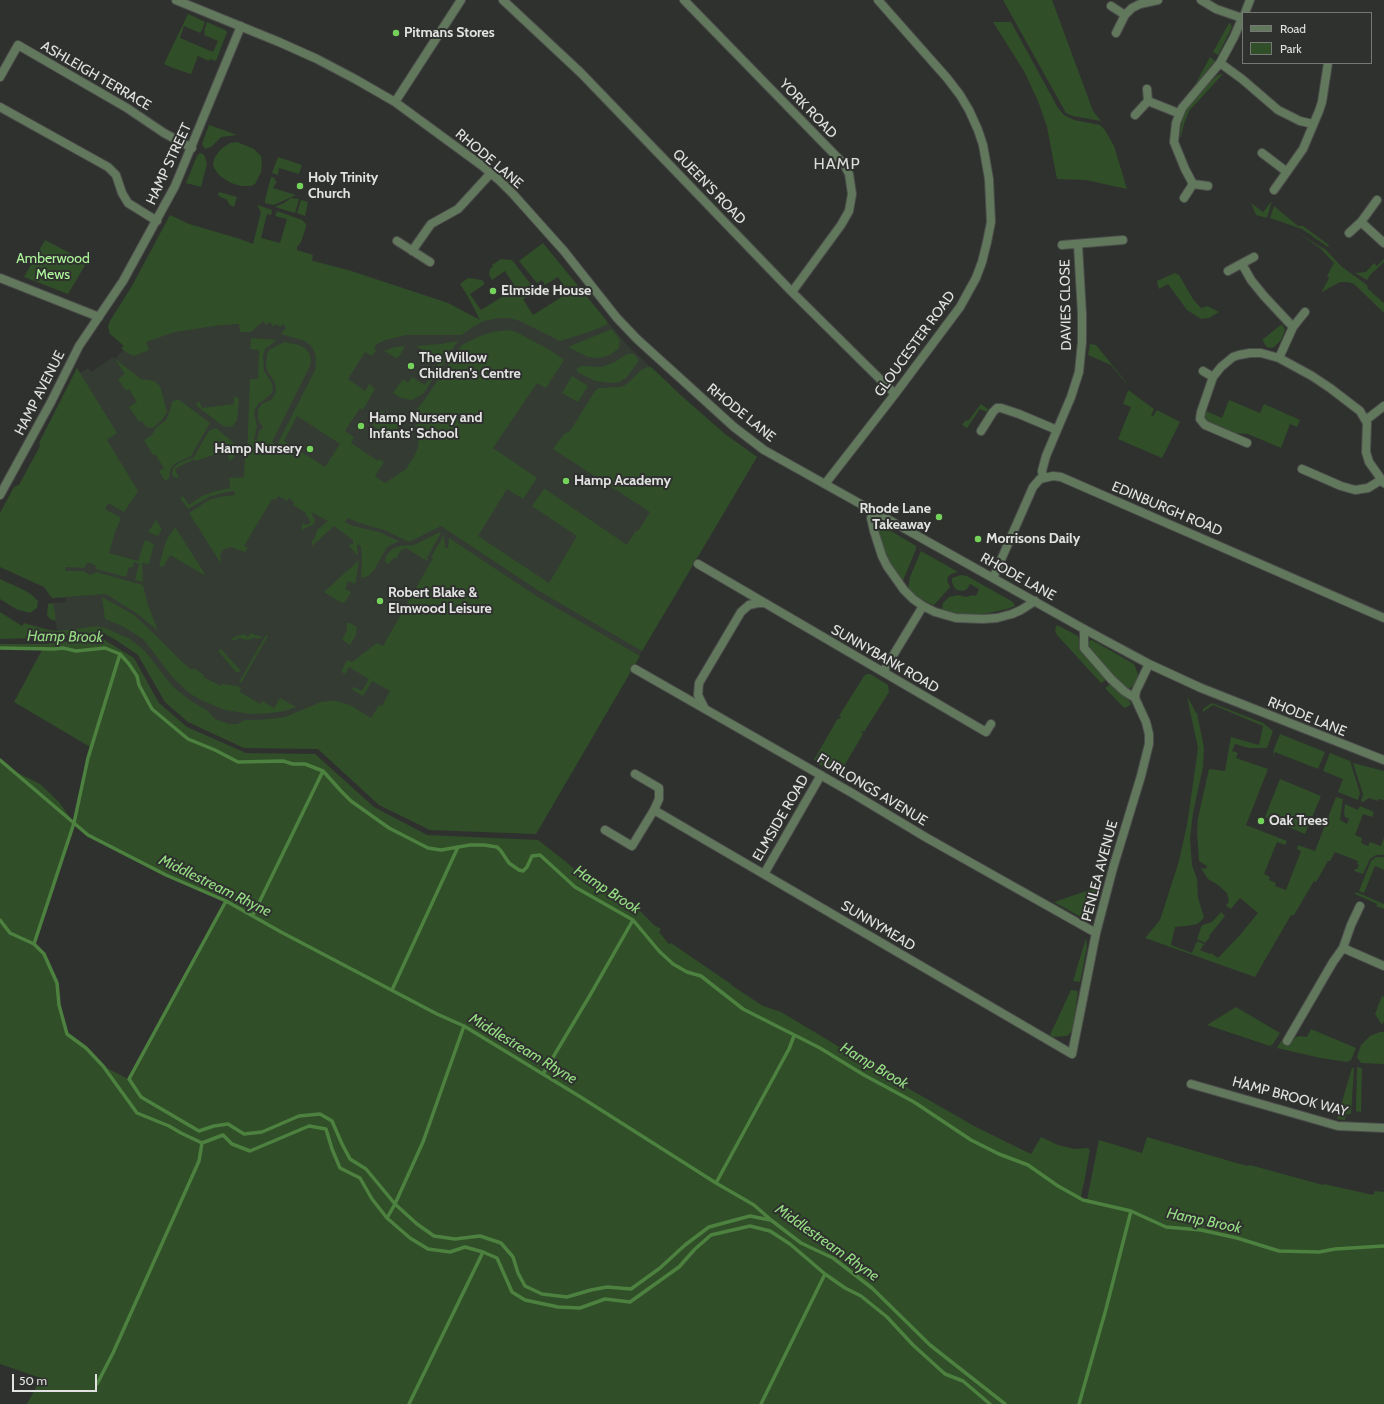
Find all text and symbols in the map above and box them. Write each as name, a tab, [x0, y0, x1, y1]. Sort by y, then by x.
legend	[1242, 12, 1372, 64]
text: Road	[1280, 21, 1306, 36]
place label: Pitmans Stores	[404, 25, 495, 41]
marker: Pitmans Stores	[391, 28, 401, 38]
street label: ASHLEIGH TERRACE	[38, 38, 154, 114]
text: Park	[1280, 41, 1302, 56]
street label: YORK ROAD	[776, 76, 840, 142]
street label: HAMP STREET	[143, 121, 195, 207]
street label: RHODE LANE	[452, 126, 526, 192]
street label: QUEEN'S ROAD	[669, 146, 749, 228]
district label: HAMP	[813, 154, 861, 174]
place label: Holy Trinity Church	[308, 170, 378, 202]
marker: Holy Trinity Church	[295, 181, 305, 191]
park label: Amberwood Mews	[16, 251, 90, 284]
street label: DAVIES CLOSE	[1057, 259, 1075, 351]
place label: Elmside House	[501, 283, 591, 299]
marker: Elmside House	[488, 286, 498, 296]
street label: GLOUCESTER ROAD	[871, 288, 959, 400]
street label: HAMP AVENUE	[11, 348, 69, 438]
place label: The Willow Children's Centre	[419, 350, 521, 382]
marker: The Willow Children's Centre	[406, 361, 416, 371]
street label: RHODE LANE	[703, 380, 779, 446]
place label: Hamp Nursery and Infants' School	[369, 410, 483, 442]
marker: Hamp Nursery and Infants' School	[356, 421, 366, 431]
place label: Hamp Nursery	[214, 441, 302, 457]
marker: Hamp Nursery	[305, 444, 315, 454]
place label: Hamp Academy	[574, 473, 671, 489]
marker: Hamp Academy	[561, 476, 571, 486]
street label: EDINBURGH ROAD	[1109, 478, 1225, 540]
place label: Rhode Lane Takeaway	[859, 501, 931, 534]
marker: Rhode Lane Takeaway	[934, 512, 944, 522]
place label: Morrisons Daily	[986, 531, 1080, 547]
marker: Morrisons Daily	[973, 534, 983, 544]
street label: RHODE LANE	[977, 549, 1059, 605]
place label: Robert Blake & Elmwood Leisure	[388, 585, 492, 618]
marker: Robert Blake & Elmwood Leisure	[375, 596, 385, 606]
street label: SUNNYBANK ROAD	[828, 621, 942, 697]
water label: Hamp Brook	[27, 627, 103, 647]
street label: RHODE LANE	[1265, 694, 1349, 740]
street label: FURLONGS AVENUE	[814, 750, 930, 830]
street label: ELMSIDE ROAD	[750, 772, 812, 864]
place label: Oak Trees	[1269, 813, 1328, 829]
marker: Oak Trees	[1256, 816, 1266, 826]
street label: PENLEA AVENUE	[1078, 819, 1122, 923]
water label: Middlestream Rhyne	[156, 851, 274, 921]
water label: Hamp Brook	[570, 862, 644, 918]
street label: SUNNYMEAD	[838, 897, 918, 955]
water label: Middlestream Rhyne	[466, 1010, 580, 1088]
water label: Hamp Brook	[837, 1039, 911, 1093]
street label: HAMP BROOK WAY	[1230, 1074, 1350, 1120]
water label: Middlestream Rhyne	[772, 1201, 882, 1285]
water label: Hamp Brook	[1165, 1204, 1243, 1238]
scale bar	[14, 1366, 99, 1392]
text: 50 m	[19, 1373, 47, 1388]

